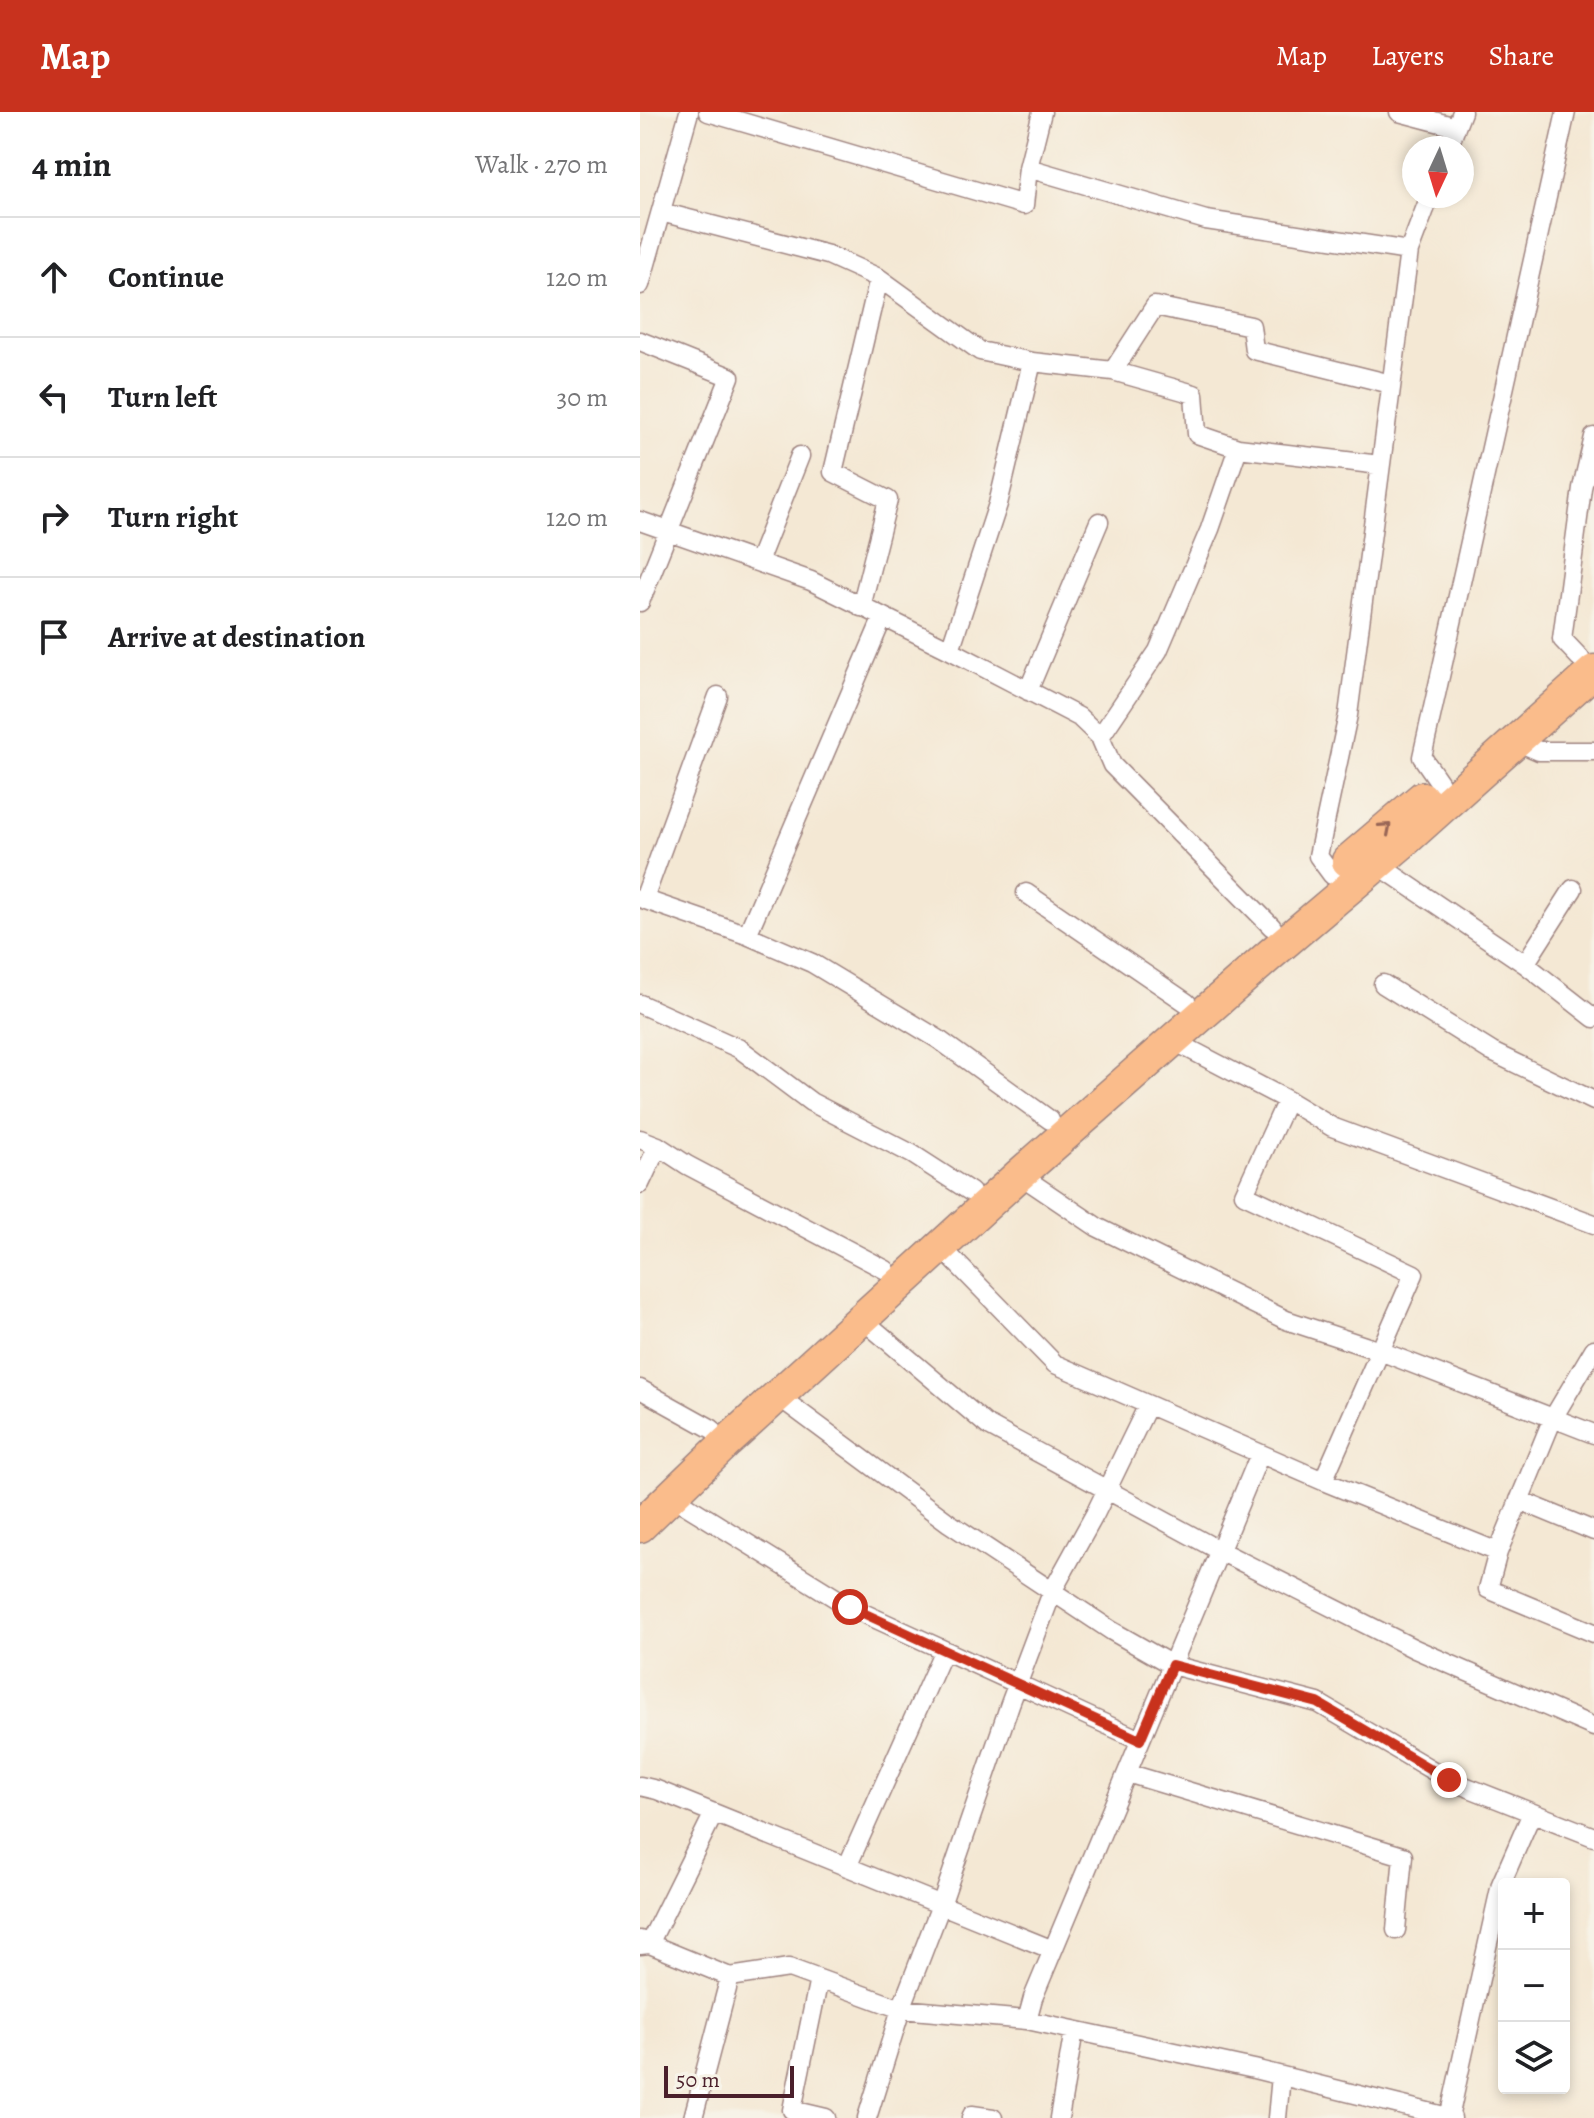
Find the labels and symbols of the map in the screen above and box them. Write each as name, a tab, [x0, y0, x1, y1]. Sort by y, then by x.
north arrow	[1402, 136, 1474, 208]
one-way arrow	[1377, 823, 1392, 838]
route start	[832, 1589, 868, 1625]
route end	[1431, 1762, 1467, 1798]
scale bar	[664, 2062, 794, 2098]

